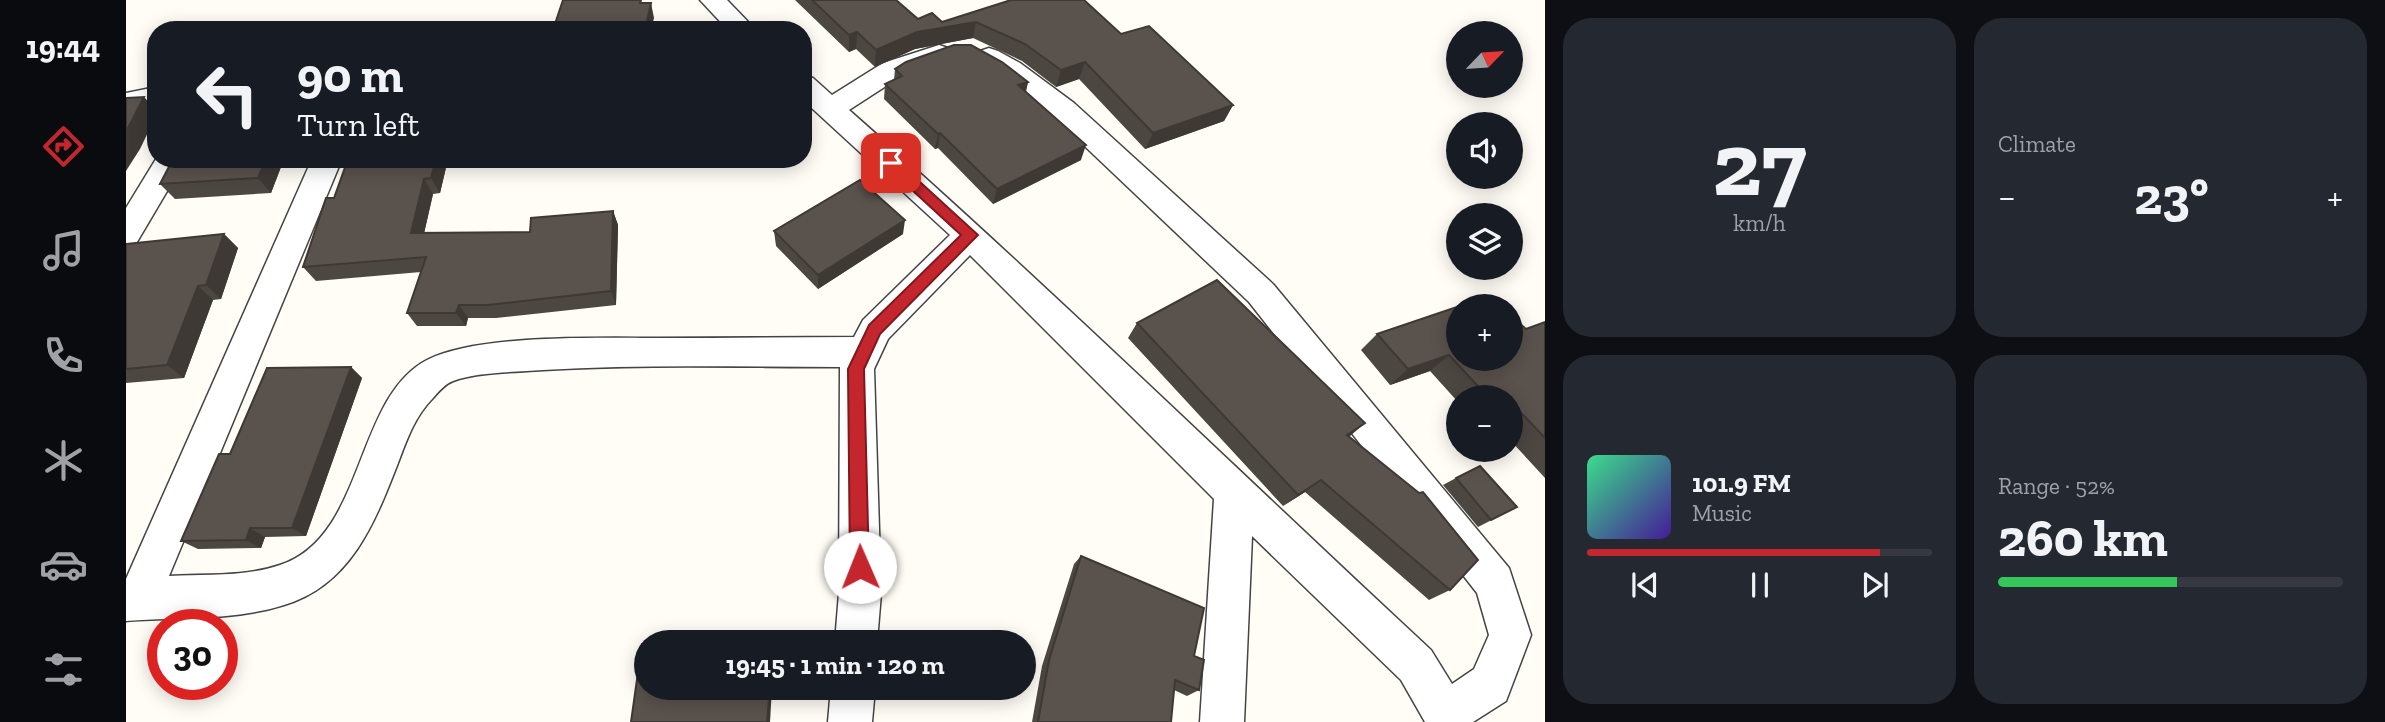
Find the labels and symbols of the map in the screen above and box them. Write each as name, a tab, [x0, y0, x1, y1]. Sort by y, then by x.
north arrow	[1446, 21, 1522, 98]
pin	[861, 133, 921, 193]
position arrow	[823, 530, 897, 604]
speed limit sign: 30	[147, 609, 238, 700]

